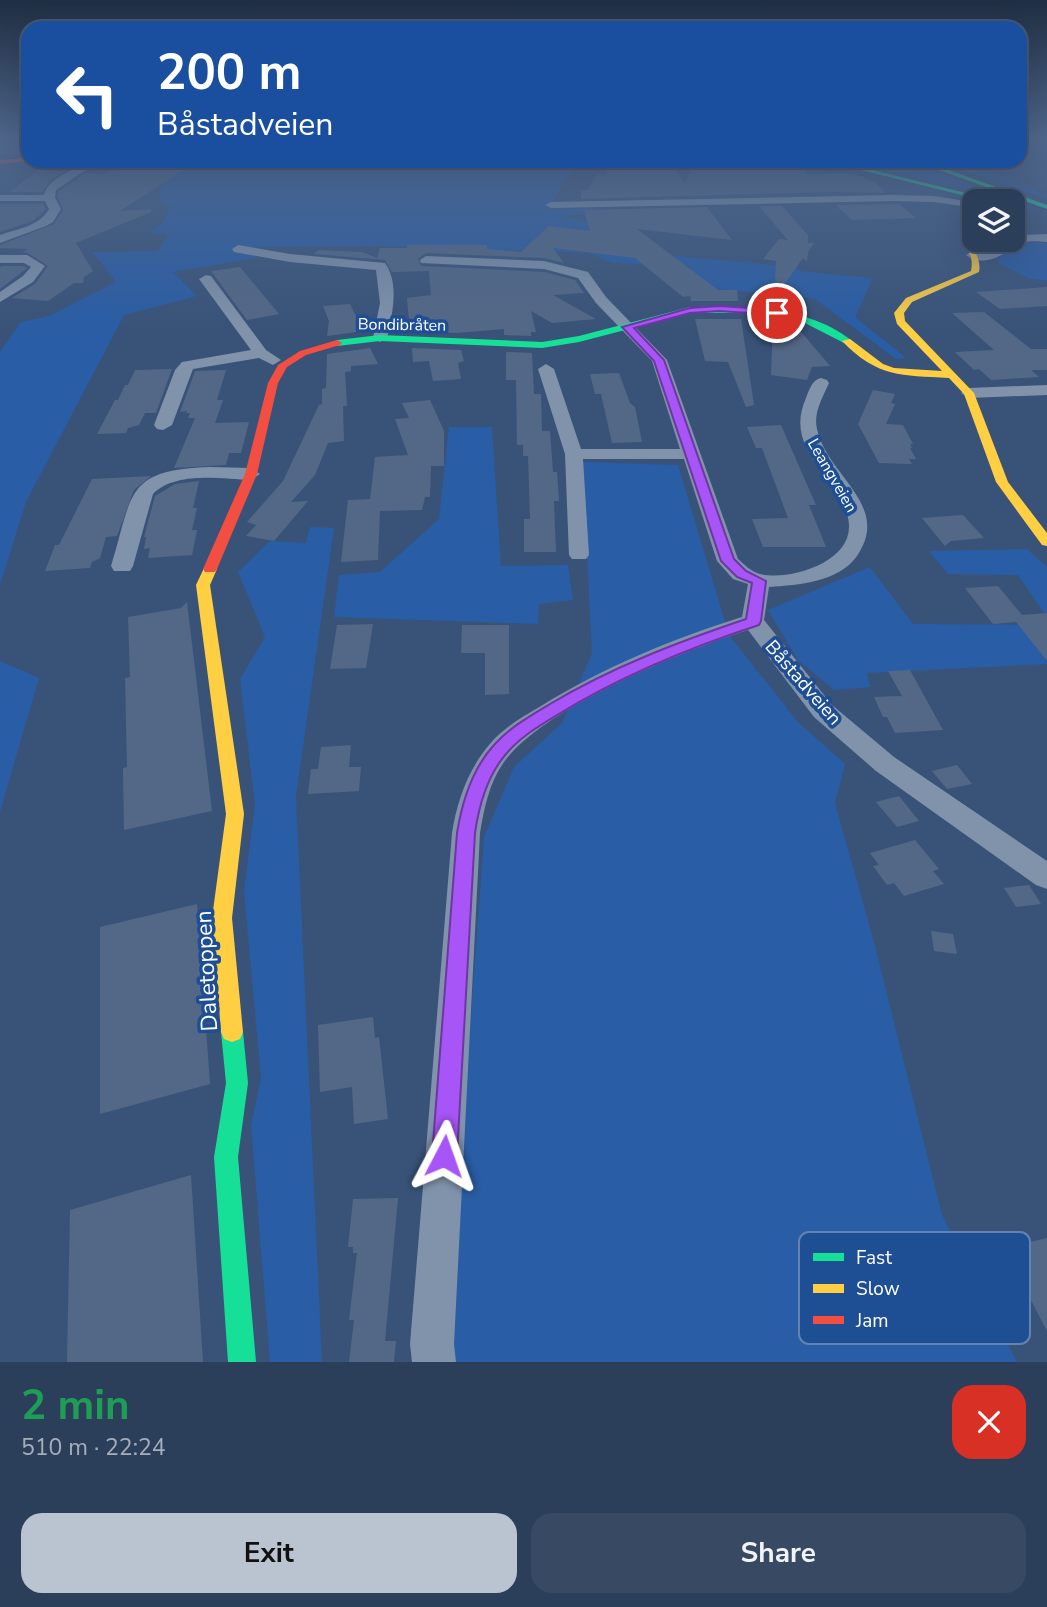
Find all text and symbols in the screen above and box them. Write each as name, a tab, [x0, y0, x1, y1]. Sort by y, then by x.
text: 200 m	[157, 39, 301, 106]
icon: left	[42, 49, 133, 140]
text: Båstadveien	[157, 103, 334, 146]
map controls	[962, 189, 1025, 252]
button: layers	[962, 189, 1025, 252]
pin	[747, 283, 807, 343]
icon: arrive	[758, 294, 796, 332]
street label: Bondibråten	[358, 313, 446, 337]
street label: Leangveien	[802, 434, 862, 517]
street label: Båstadveien	[759, 635, 847, 731]
street label: Daletoppen	[188, 910, 225, 1032]
position arrow	[407, 1119, 481, 1193]
legend	[799, 1232, 1030, 1344]
text: Fast	[856, 1245, 892, 1271]
text: Slow	[856, 1276, 900, 1302]
text: Jam	[855, 1308, 889, 1334]
text: 2 min	[21, 1377, 130, 1434]
button: close	[952, 1385, 1026, 1459]
text: 510 m · 22:24	[21, 1432, 166, 1463]
button: Exit	[21, 1513, 517, 1593]
button: Share	[531, 1513, 1026, 1593]

